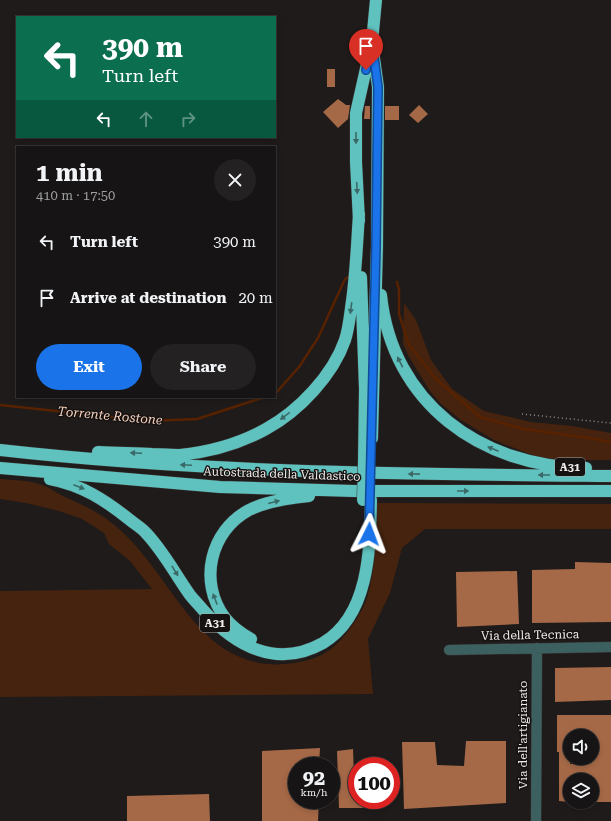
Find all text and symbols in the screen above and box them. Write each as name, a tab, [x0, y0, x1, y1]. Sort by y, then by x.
pin	[349, 29, 383, 70]
text: 390 m	[102, 31, 183, 64]
icon: left	[36, 32, 88, 84]
icon: arrive	[355, 35, 377, 57]
text: Turn left	[102, 65, 178, 86]
icon: left	[93, 108, 115, 130]
icon: ahead	[135, 108, 157, 130]
icon: right	[177, 108, 199, 130]
one-way arrow	[353, 132, 359, 145]
text: 1 min	[36, 159, 103, 187]
button: close	[214, 159, 256, 201]
one-way arrow	[354, 182, 361, 194]
text: 410 m · 17:50	[36, 188, 115, 203]
icon: left	[36, 231, 58, 253]
text: Turn left	[70, 233, 138, 251]
text: 390 m	[213, 233, 256, 251]
icon: arrive	[36, 287, 58, 309]
text: Arrive at destination	[70, 289, 226, 307]
text: 20 m	[238, 289, 273, 307]
one-way arrow	[348, 302, 354, 314]
button: Exit	[36, 344, 142, 390]
button: Share	[150, 344, 256, 390]
one-way arrow	[397, 356, 403, 368]
water label: Torrente Rostone	[57, 403, 163, 428]
one-way arrow	[280, 412, 291, 420]
one-way arrow	[488, 446, 499, 452]
one-way arrow	[129, 450, 142, 456]
road number: A31	[555, 458, 585, 476]
one-way arrow	[180, 462, 192, 469]
street label: Autostrada della Valdastico	[203, 464, 361, 484]
one-way arrow	[407, 471, 420, 477]
one-way arrow	[537, 472, 550, 478]
one-way arrow	[73, 485, 85, 491]
one-way arrow	[457, 488, 470, 494]
one-way arrow	[267, 498, 280, 504]
position arrow	[348, 513, 390, 555]
one-way arrow	[172, 565, 179, 577]
one-way arrow	[212, 592, 218, 604]
road number: A31	[200, 614, 230, 632]
street label: Via della Tecnica	[481, 627, 580, 643]
street label: Via dell'artigianato	[516, 681, 530, 789]
map controls	[563, 729, 599, 809]
button: sound	[563, 729, 599, 765]
speed limit sign: 100	[348, 757, 400, 809]
text: 92	[303, 766, 325, 790]
button: layers	[563, 773, 599, 809]
text: km/h	[301, 787, 327, 798]

